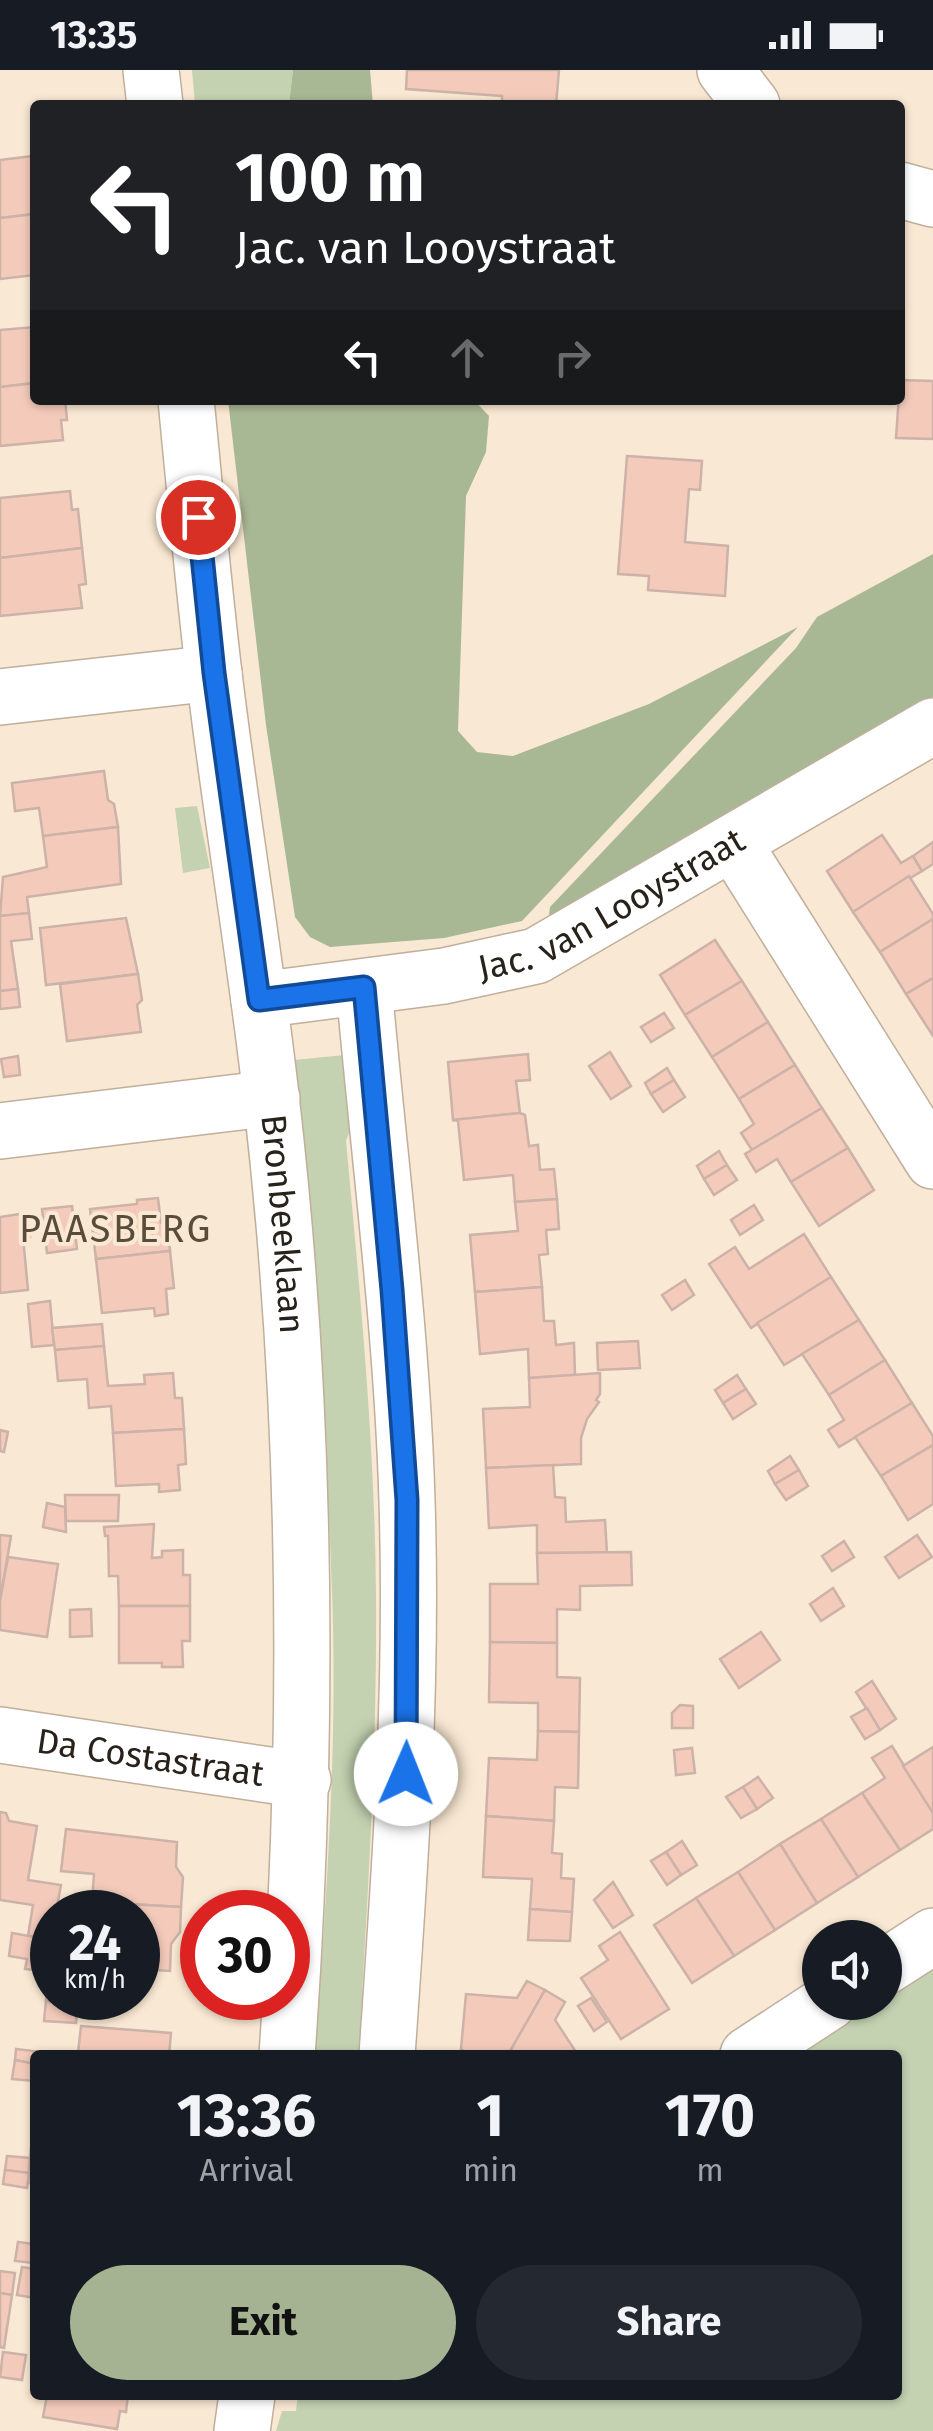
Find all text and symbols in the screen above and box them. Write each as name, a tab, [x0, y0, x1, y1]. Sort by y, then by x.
text: 13:35	[50, 12, 137, 58]
text: 100 m	[235, 136, 425, 220]
icon: left	[70, 140, 200, 270]
text: Jac. van Looystraat	[235, 221, 616, 275]
icon: left	[335, 330, 390, 385]
icon: ahead	[440, 330, 495, 385]
icon: right	[545, 330, 600, 385]
pin	[156, 475, 241, 560]
icon: arrive	[171, 490, 226, 545]
street label: Jac. van Looystraat	[474, 819, 752, 989]
street label: Bronbeeklaan	[252, 1112, 313, 1335]
district label: PAASBERG	[19, 1206, 213, 1252]
street label: Da Costastraat	[34, 1720, 267, 1795]
position arrow	[354, 1722, 458, 1826]
speed limit sign: 30	[180, 1890, 310, 2020]
text: 24	[69, 1913, 121, 1973]
map controls	[802, 1920, 902, 2020]
button: sound	[802, 1920, 902, 2020]
text: km/h	[64, 1965, 126, 1995]
text: 13:36	[177, 2080, 316, 2152]
text: 1	[477, 2080, 504, 2152]
text: 170	[665, 2080, 755, 2152]
text: Arrival	[200, 2151, 293, 2189]
text: min	[463, 2151, 518, 2189]
text: m	[696, 2151, 724, 2189]
button: Exit	[70, 2265, 456, 2380]
button: Share	[476, 2265, 862, 2380]

